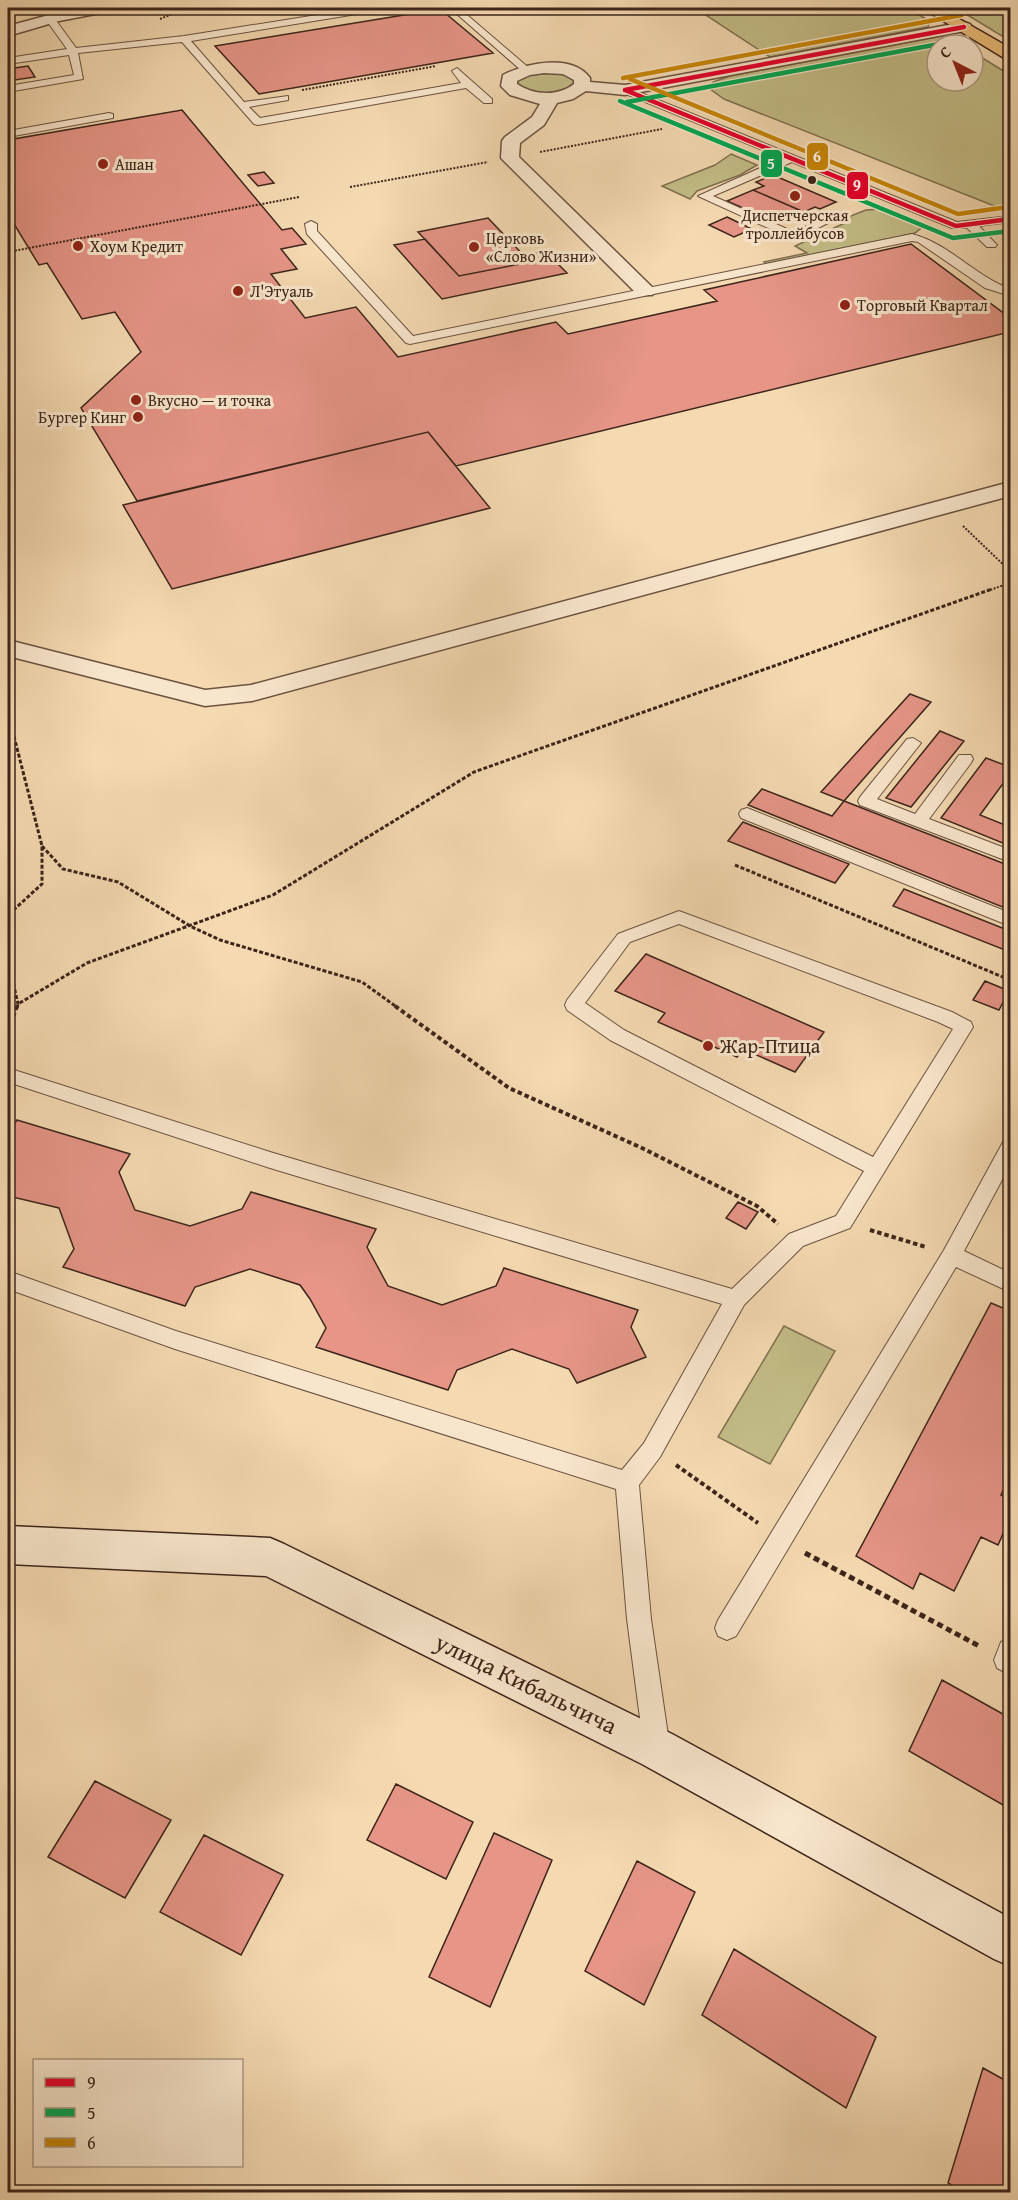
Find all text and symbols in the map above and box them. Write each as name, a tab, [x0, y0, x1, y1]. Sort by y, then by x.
north arrow	[925, 33, 985, 93]
text: С	[934, 40, 956, 64]
line badge: 6	[806, 142, 829, 171]
text: 6	[813, 144, 821, 168]
line badge: 5	[760, 149, 783, 178]
text: 5	[767, 151, 775, 175]
place label: Ашан	[115, 152, 154, 176]
marker: Ашан	[96, 157, 110, 171]
line badge: 9	[846, 171, 869, 200]
text: 9	[853, 173, 861, 197]
unlabelled marker	[806, 174, 818, 186]
marker: Диспетчерская троллейбусов	[788, 189, 802, 203]
place label: Диспетчерская троллейбусов	[741, 203, 848, 245]
place label: Церковь «Слово Жизни»	[486, 226, 597, 268]
place label: Хоум Кредит	[90, 234, 183, 258]
marker: Хоум Кредит	[71, 239, 85, 253]
marker: Церковь «Слово Жизни»	[467, 240, 481, 254]
place label: Л'Этуаль	[250, 279, 314, 303]
marker: Л'Этуаль	[231, 284, 245, 298]
place label: Торговый Квартал	[857, 293, 988, 317]
marker: Торговый Квартал	[838, 298, 852, 312]
place label: Вкусно — и точка	[148, 388, 272, 412]
marker: Вкусно — и точка	[129, 393, 143, 407]
place label: Бургер Кинг	[38, 405, 126, 429]
marker: Бургер Кинг	[131, 410, 145, 424]
place label: Жар-Птица	[719, 1031, 821, 1060]
marker: Жар-Птица	[701, 1039, 715, 1053]
street label: улица Кибальчича	[428, 1624, 624, 1743]
legend	[33, 2059, 243, 2167]
text: 9	[87, 2069, 96, 2096]
text: 5	[87, 2099, 96, 2126]
text: 6	[87, 2129, 96, 2156]

